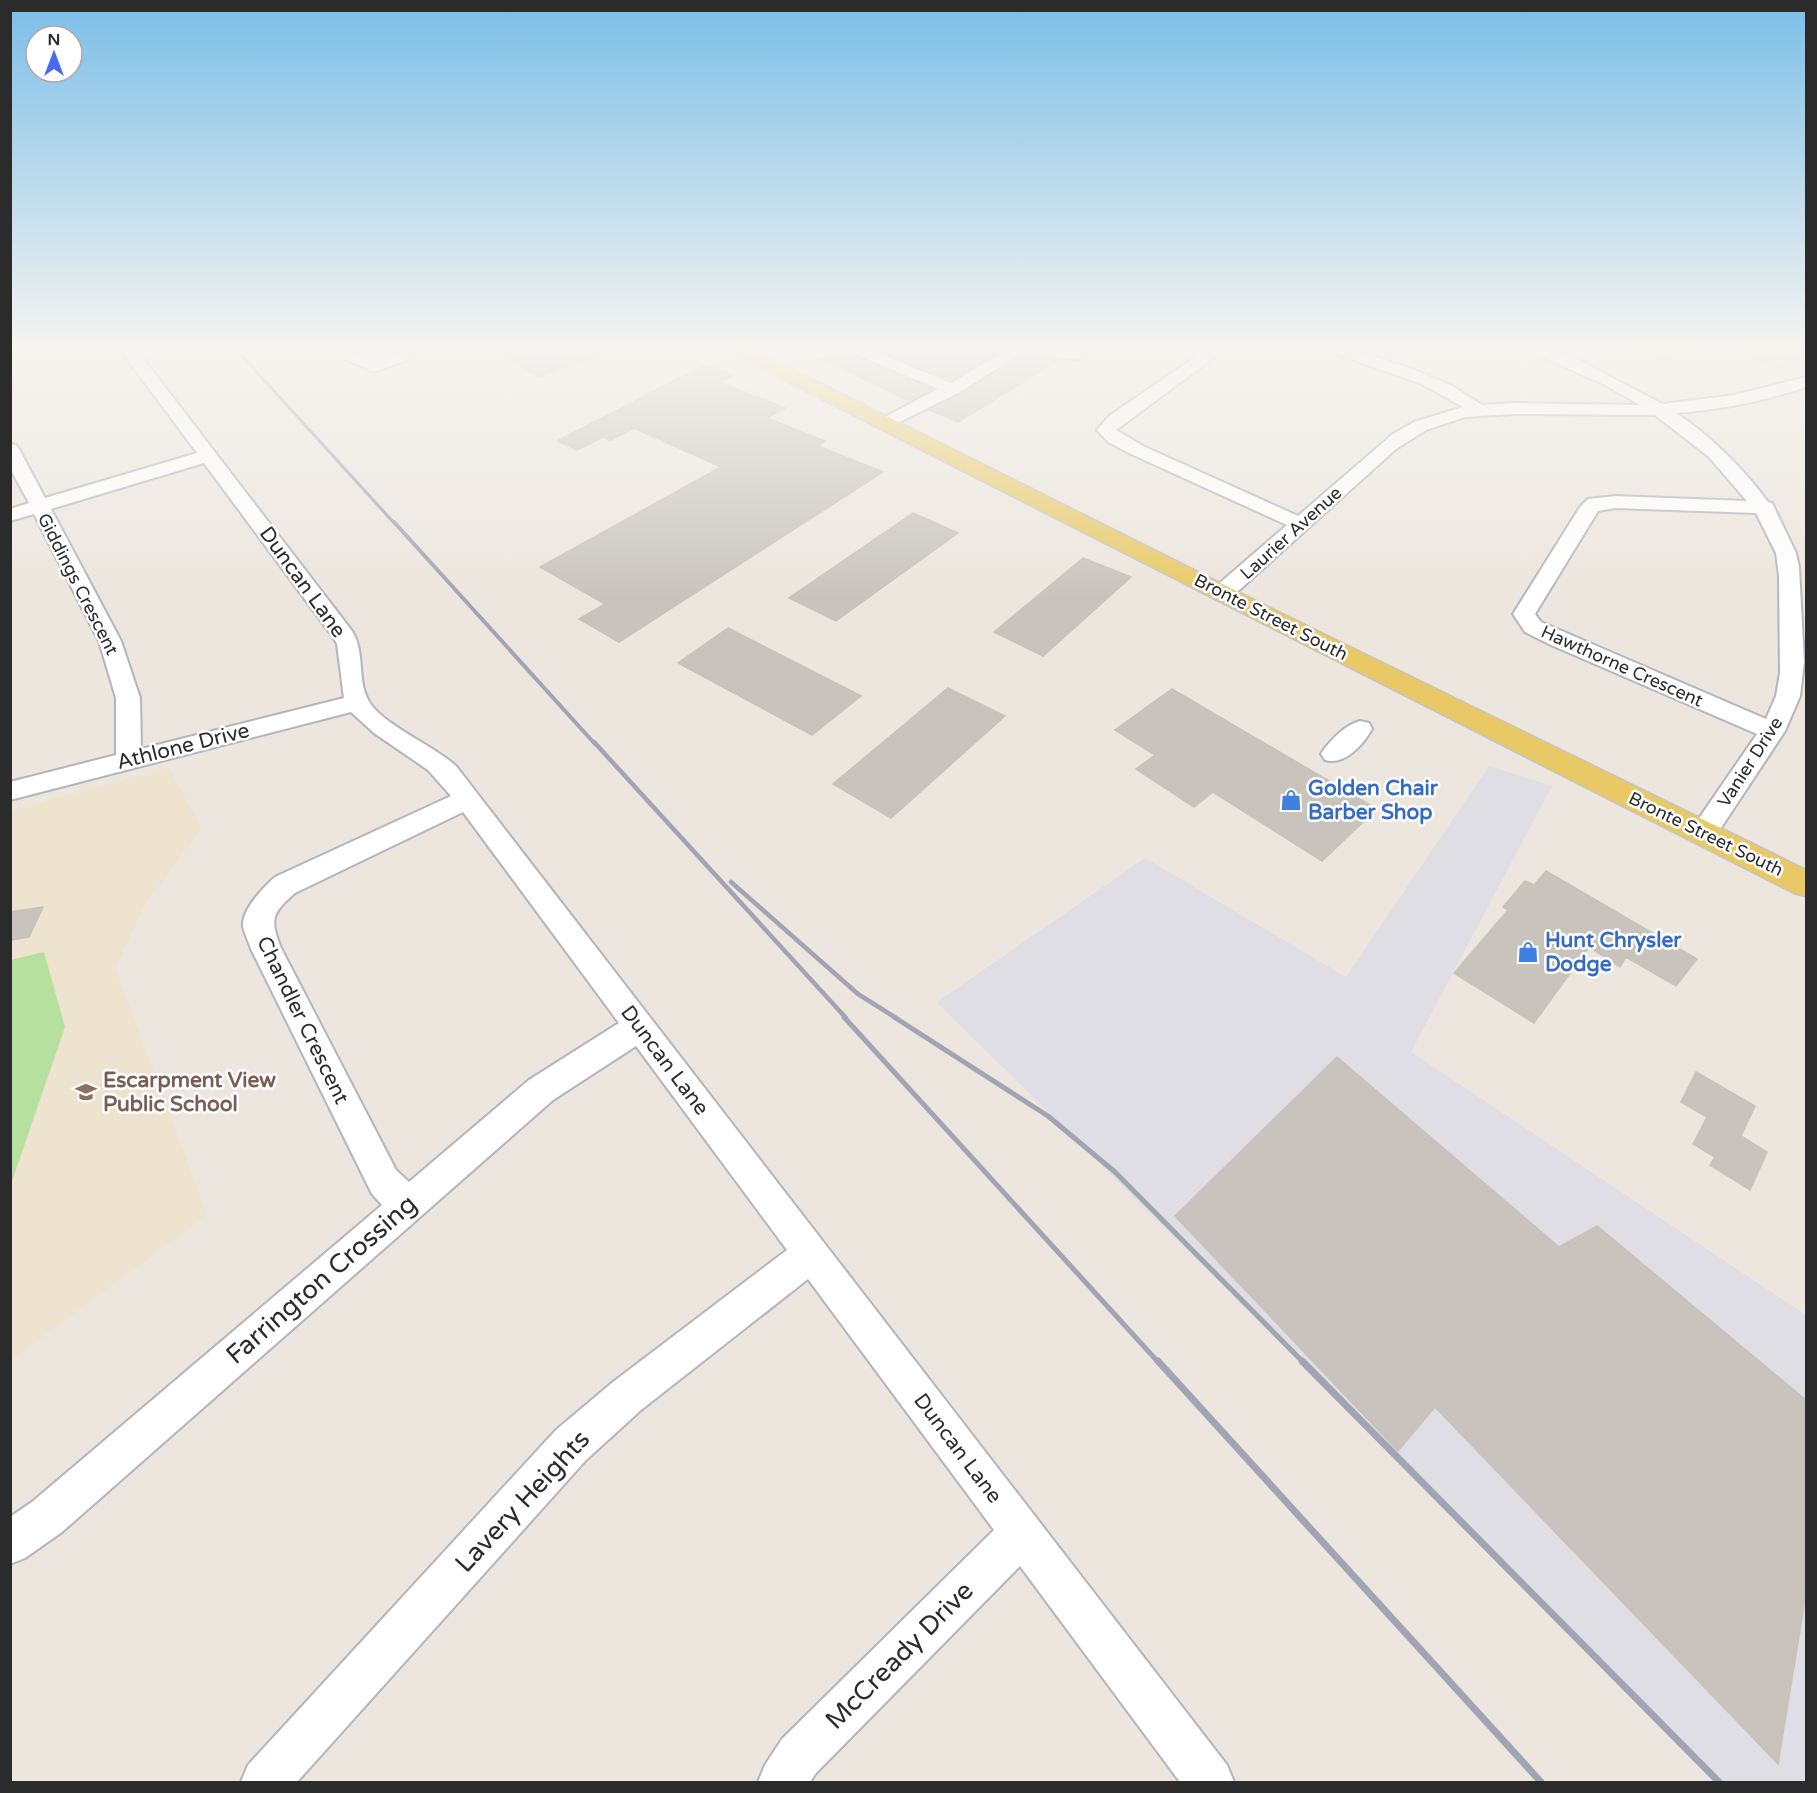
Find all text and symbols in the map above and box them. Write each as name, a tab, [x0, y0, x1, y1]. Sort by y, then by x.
north arrow	[24, 24, 84, 84]
text: N	[48, 30, 60, 50]
street label: Laurier Avenue	[1236, 482, 1346, 584]
street label: Giddings Crescent	[33, 509, 123, 659]
street label: Duncan Lane	[254, 522, 351, 643]
street label: Bronte Street South	[1191, 569, 1351, 665]
street label: Hawthorne Crescent	[1538, 620, 1706, 712]
street label: Vanier Drive	[1713, 713, 1787, 811]
street label: Athlone Drive	[114, 718, 252, 775]
place label: Golden Chair Barber Shop	[1308, 776, 1439, 825]
street label: Bronte Street South	[1625, 787, 1787, 881]
shop icon: Golden Chair Barber Shop	[1279, 788, 1303, 812]
place label: Hunt Chrysler Dodge	[1545, 928, 1682, 977]
street label: Chandler Crescent	[251, 932, 354, 1108]
shop icon: Hunt Chrysler Dodge	[1516, 940, 1540, 964]
street label: Duncan Lane	[615, 1000, 714, 1120]
place label: Escarpment View Public School	[103, 1068, 276, 1117]
school or university icon: Escarpment View Public School	[74, 1080, 98, 1104]
street label: Farrington Crossing	[220, 1188, 423, 1371]
street label: Duncan Lane	[908, 1388, 1007, 1508]
street label: Lavery Heights	[449, 1424, 596, 1579]
street label: McCready Drive	[819, 1575, 980, 1736]

